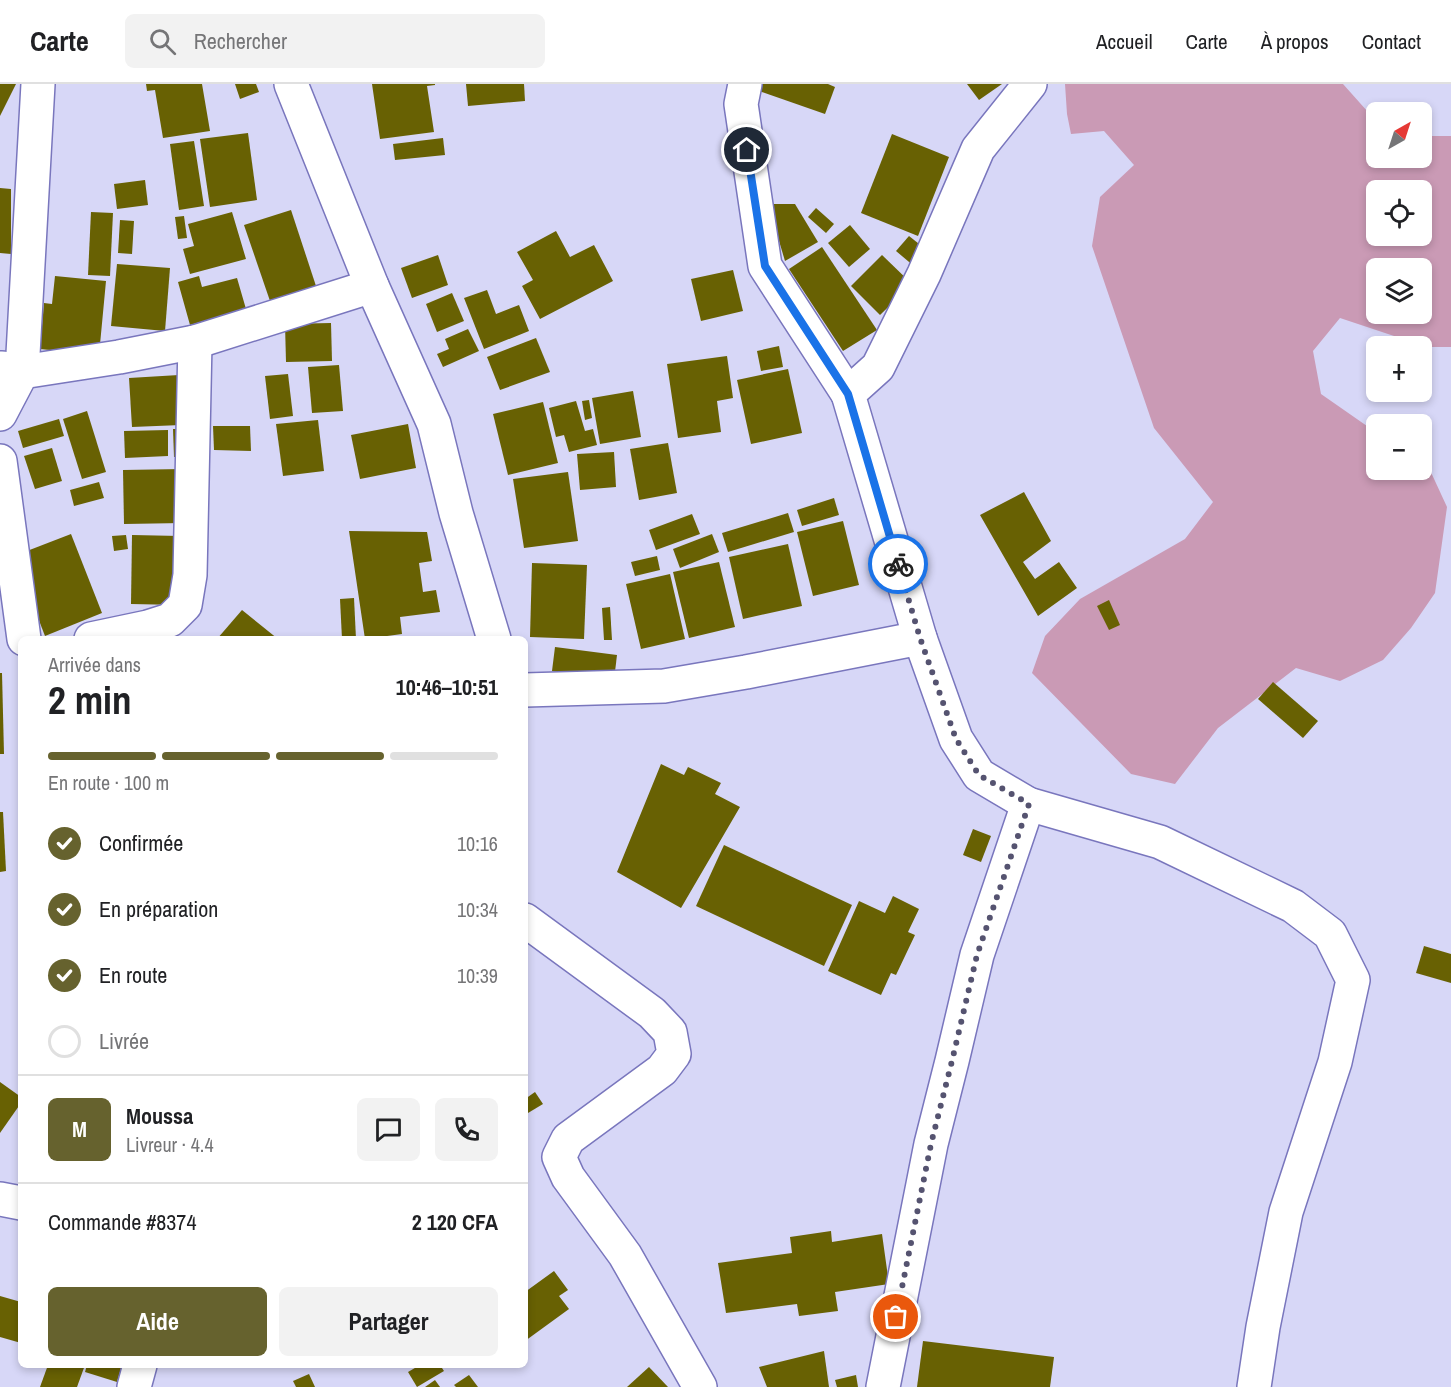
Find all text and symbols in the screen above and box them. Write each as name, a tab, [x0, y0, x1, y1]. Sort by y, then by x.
search box	[125, 14, 545, 68]
text: Carte	[30, 22, 89, 60]
icon: search	[146, 25, 179, 58]
text: Rechercher	[194, 26, 287, 56]
text: Accueil	[1096, 27, 1153, 56]
text: Carte	[1186, 27, 1228, 56]
text: À propos	[1261, 27, 1329, 56]
text: Contact	[1362, 27, 1421, 56]
north arrow	[1366, 102, 1432, 168]
map controls	[1366, 102, 1432, 480]
pin	[721, 124, 772, 175]
icon: home	[730, 133, 763, 166]
button: locate	[1366, 180, 1432, 246]
button: layers	[1366, 258, 1432, 324]
button: +	[1366, 336, 1432, 402]
button: −	[1366, 414, 1432, 480]
courier	[868, 534, 928, 594]
icon: bike	[882, 548, 915, 581]
text: Arrivée dans	[48, 651, 141, 678]
text: 10:46–10:51	[396, 672, 498, 702]
text: 2 min	[48, 674, 132, 726]
text: En route · 100 m	[48, 769, 169, 796]
icon: check	[48, 827, 81, 860]
text: Confirmée	[99, 828, 183, 858]
text: 10:16	[457, 830, 498, 857]
icon: check	[48, 893, 81, 926]
text: En préparation	[99, 894, 218, 924]
text: 10:34	[457, 896, 498, 923]
icon: check	[48, 959, 81, 992]
text: En route	[99, 960, 167, 990]
text: 10:39	[457, 962, 498, 989]
text: Livrée	[99, 1026, 149, 1056]
button: chat	[357, 1098, 420, 1161]
button: phone	[435, 1098, 498, 1161]
text: Moussa	[126, 1101, 193, 1131]
text: M	[72, 1114, 87, 1144]
text: Livreur · 4.4	[126, 1131, 214, 1158]
text: Commande #8374	[48, 1207, 196, 1237]
text: 2 120 CFA	[412, 1207, 498, 1237]
button: Aide	[48, 1287, 267, 1356]
button: Partager	[279, 1287, 498, 1356]
pin	[870, 1291, 921, 1342]
icon: bag	[879, 1300, 912, 1333]

